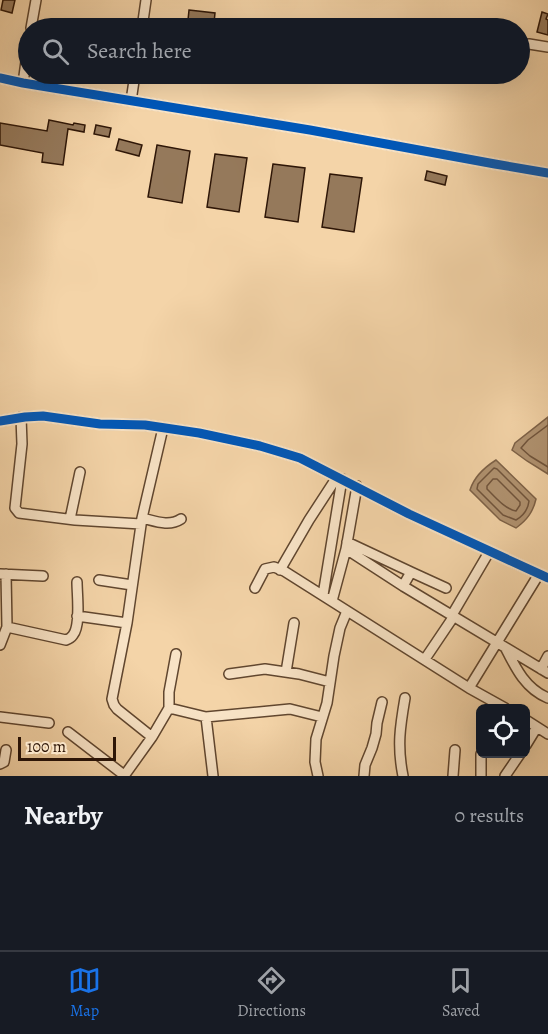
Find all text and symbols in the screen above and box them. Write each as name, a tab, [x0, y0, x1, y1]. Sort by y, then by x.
search box	[18, 18, 530, 84]
icon: search	[39, 35, 72, 68]
text: Search here	[87, 36, 192, 66]
map controls	[476, 704, 530, 758]
button: locate	[476, 704, 530, 758]
scale bar	[18, 734, 116, 762]
text: 100 m	[27, 736, 66, 758]
text: Nearby	[24, 798, 103, 833]
text: 0 results	[455, 802, 524, 829]
tab: Map	[68, 964, 101, 1022]
tab: Directions	[237, 964, 306, 1022]
tab: Saved	[442, 964, 480, 1022]

